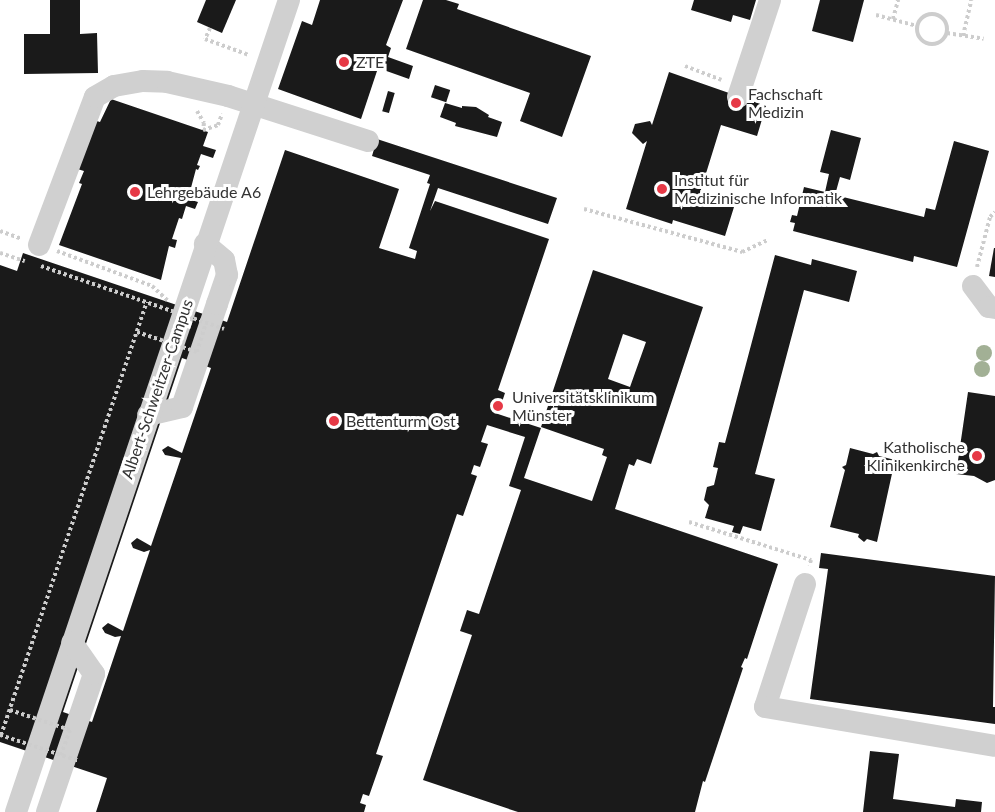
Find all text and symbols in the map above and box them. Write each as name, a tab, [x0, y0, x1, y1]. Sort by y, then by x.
place label: ZTE	[356, 52, 384, 72]
marker: ZTE	[337, 55, 351, 69]
place label: Fachschaft Medizin	[748, 84, 823, 122]
marker: Fachschaft Medizin	[729, 96, 743, 110]
place label: Institut für Medizinische Informatik	[674, 170, 842, 208]
place label: Lehrgebäude A6	[147, 182, 262, 202]
marker: Institut für Medizinische Informatik	[655, 182, 669, 196]
marker: Lehrgebäude A6	[128, 185, 142, 199]
street label: Albert-Schweitzer-Campus	[117, 297, 197, 481]
place label: Universitätsklinikum Münster	[512, 387, 654, 425]
marker: Universitätsklinikum Münster	[489, 397, 507, 415]
place label: Bettenturm Ost	[346, 411, 456, 431]
marker: Bettenturm Ost	[327, 414, 341, 428]
place label: Katholische Klinikenkirche	[866, 437, 965, 475]
marker: Katholische Klinikenkirche	[970, 449, 984, 463]

